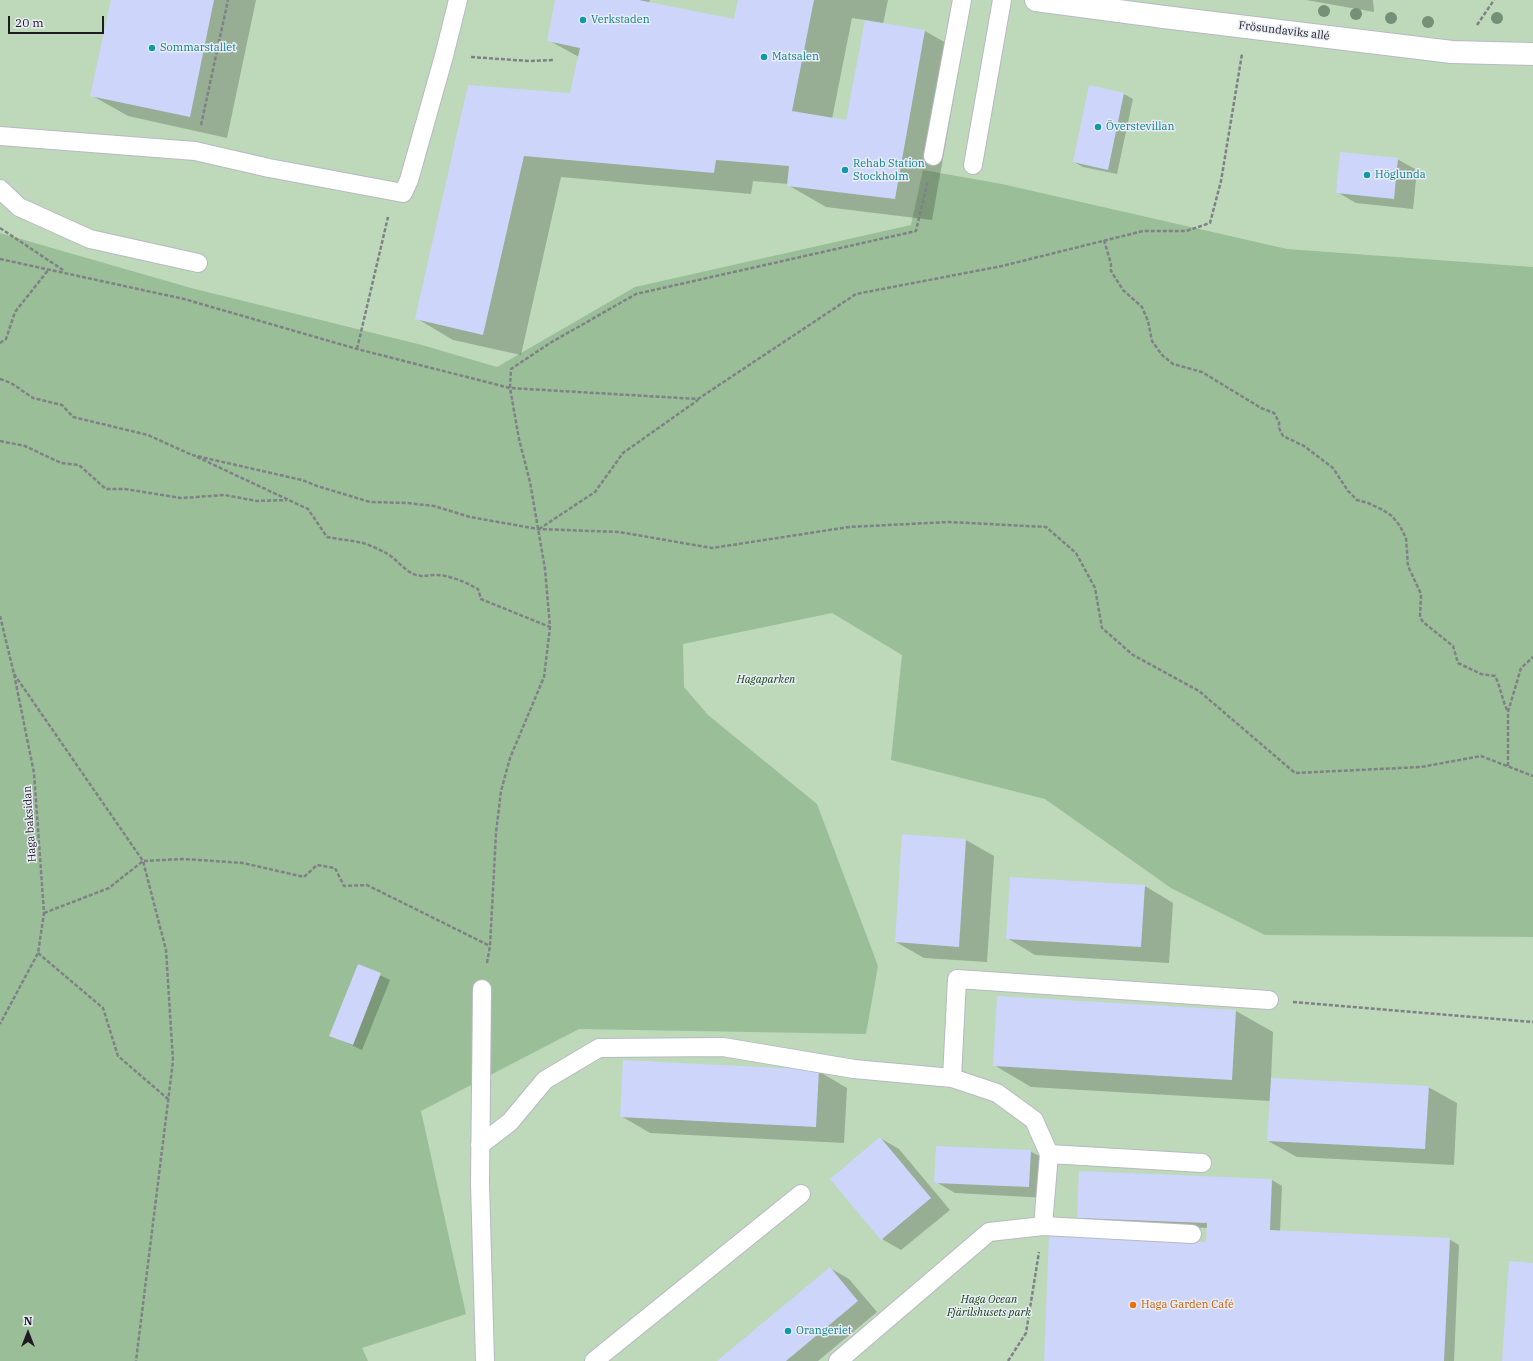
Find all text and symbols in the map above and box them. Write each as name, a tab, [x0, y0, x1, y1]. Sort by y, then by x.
scale bar	[10, 8, 106, 34]
place label: Verkstaden	[591, 13, 650, 27]
text: 20 m	[15, 15, 44, 30]
marker: Verkstaden	[578, 15, 588, 25]
street label: Frösundaviks allé	[1238, 19, 1330, 43]
place label: Sommarstallet	[160, 41, 236, 55]
marker: Sommarstallet	[147, 43, 157, 53]
place label: Matsalen	[772, 50, 819, 64]
marker: Matsalen	[759, 52, 769, 62]
place label: Överstevillan	[1106, 120, 1175, 134]
marker: Överstevillan	[1093, 122, 1103, 132]
place label: Rehab Station Stockholm	[853, 157, 925, 183]
marker: Rehab Station Stockholm	[840, 165, 850, 175]
place label: Höglunda	[1375, 168, 1426, 182]
marker: Höglunda	[1362, 170, 1372, 180]
park label: Hagaparken	[737, 673, 795, 687]
street label: Haga baksidan	[21, 785, 39, 863]
park label: Haga Ocean Fjärilshusets park	[947, 1293, 1031, 1319]
place label: Haga Garden Café	[1141, 1298, 1234, 1312]
marker: Haga Garden Café	[1128, 1300, 1138, 1310]
north arrow	[8, 1313, 48, 1353]
text: N	[24, 1314, 32, 1328]
place label: Orangeriet	[796, 1324, 852, 1338]
marker: Orangeriet	[783, 1326, 793, 1336]

